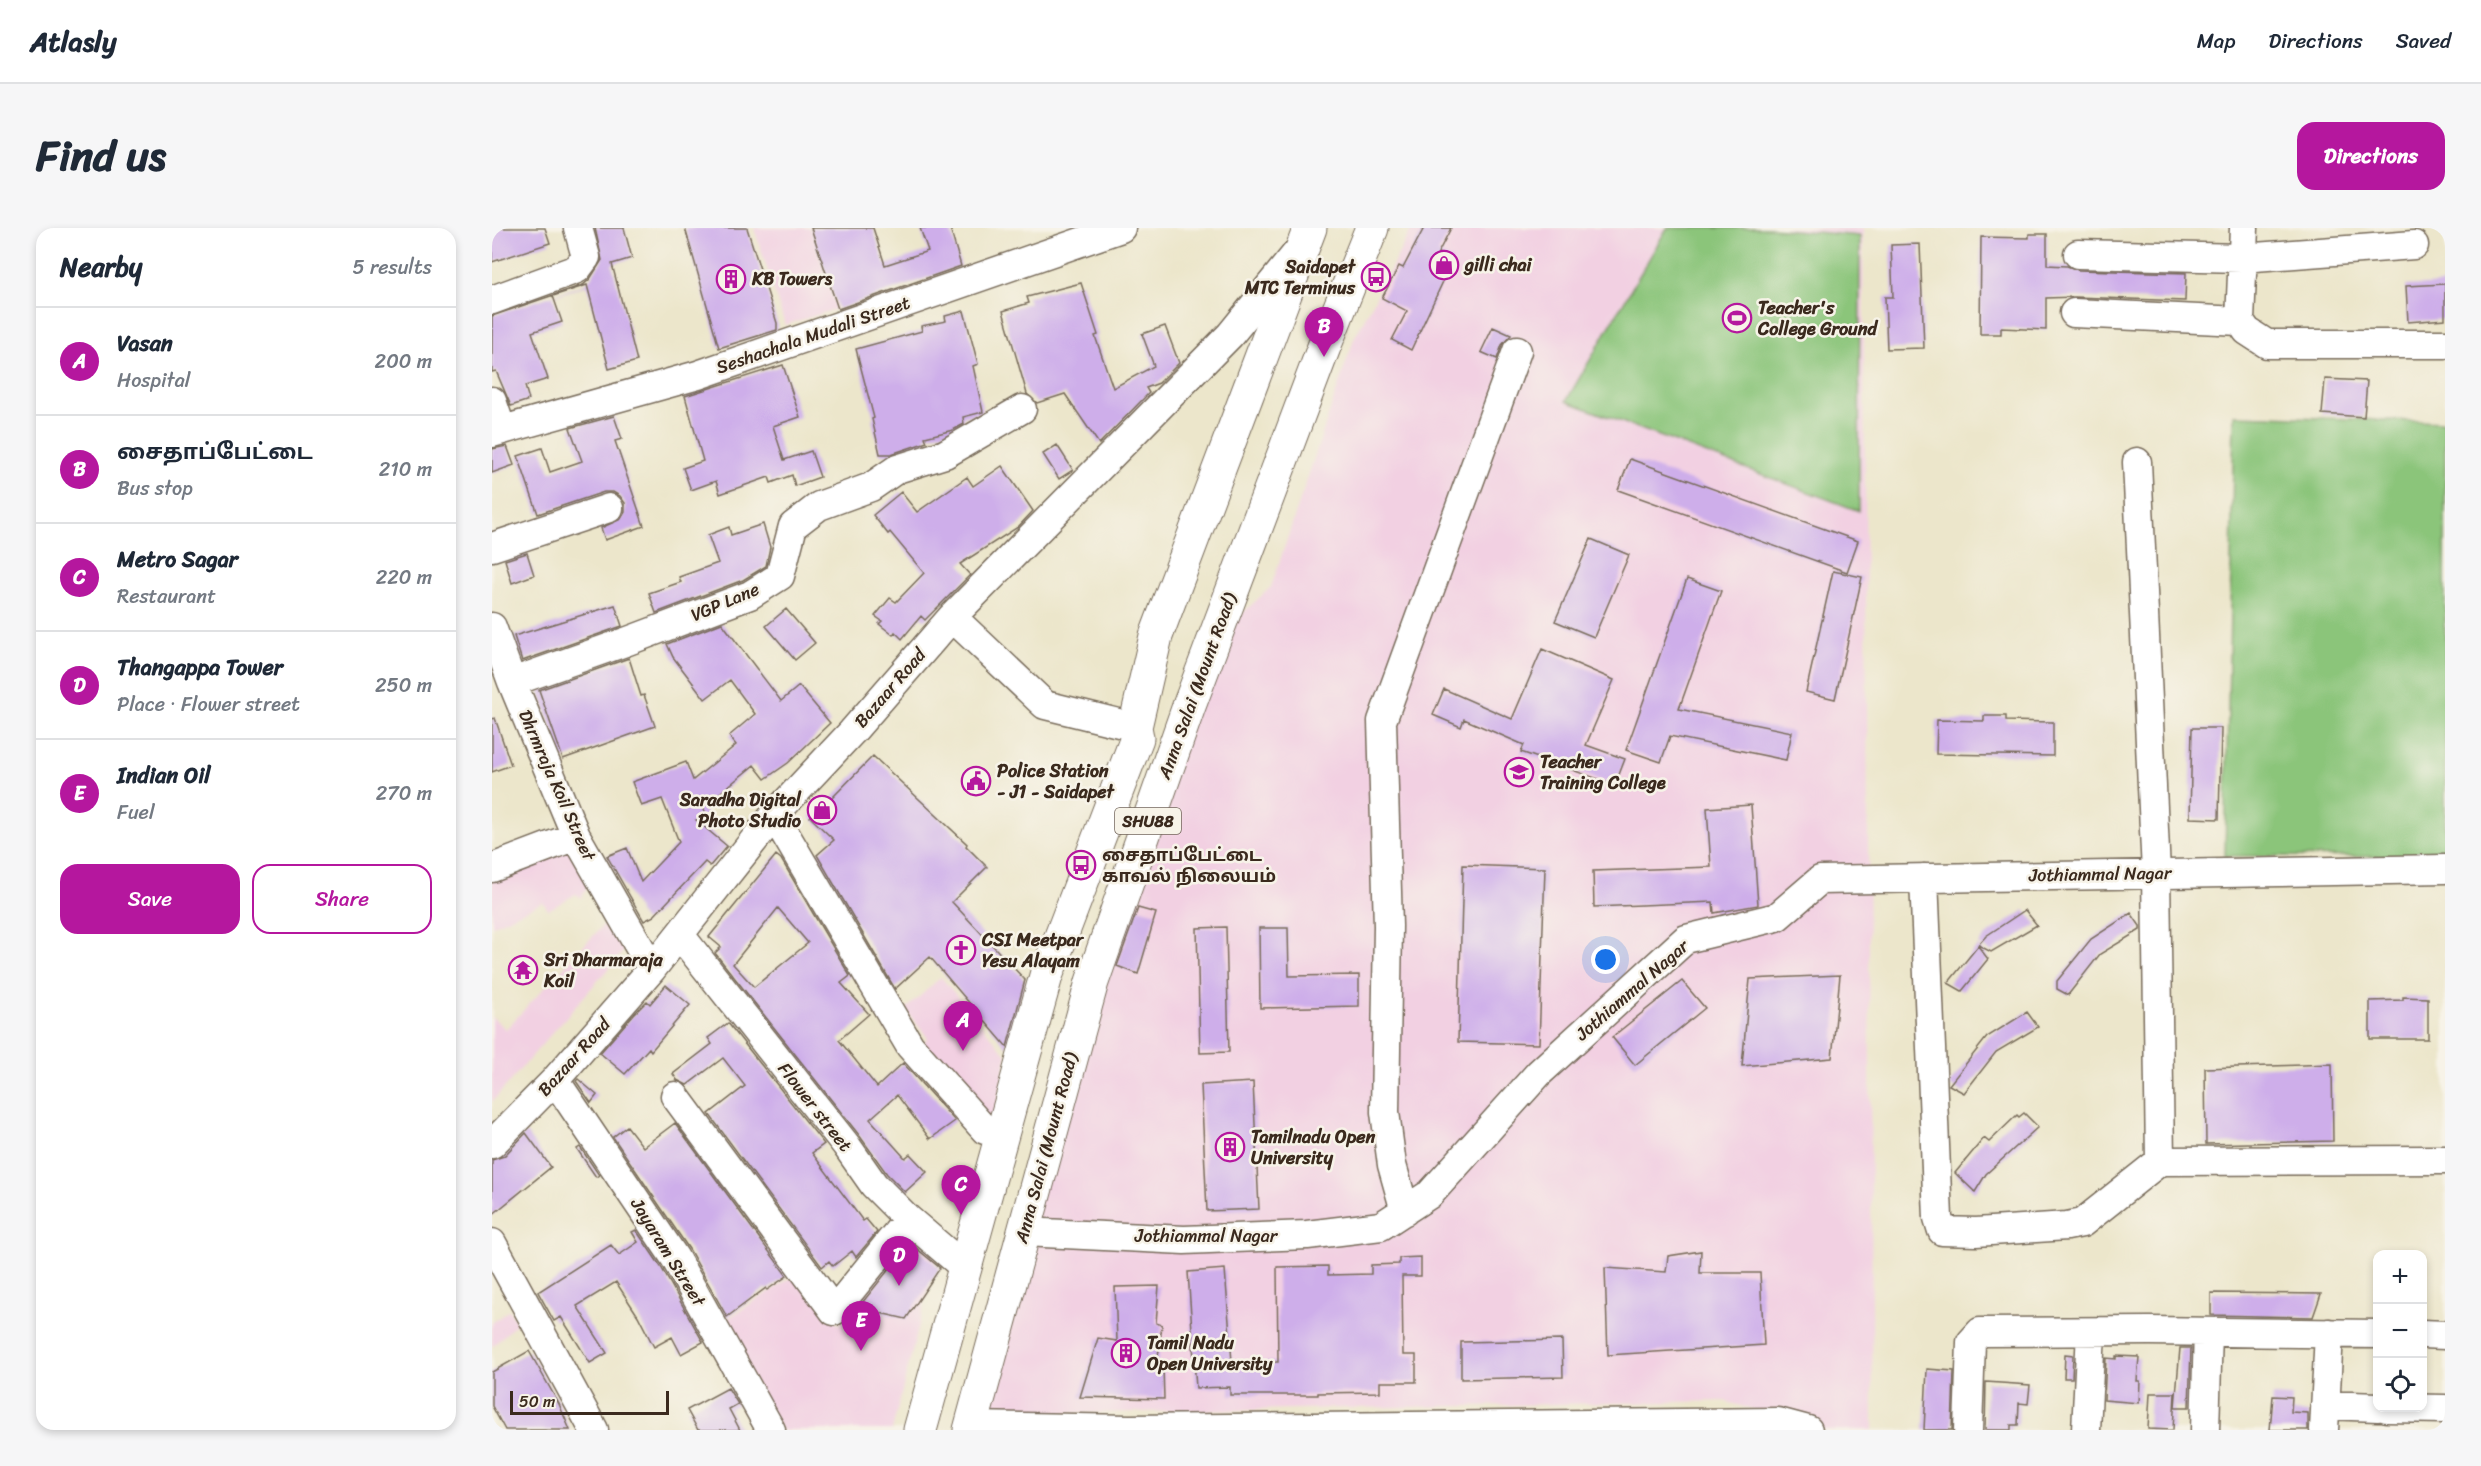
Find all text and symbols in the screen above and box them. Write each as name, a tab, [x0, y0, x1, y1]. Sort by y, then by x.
text: Atlasly	[30, 17, 117, 66]
text: Map	[2197, 22, 2235, 60]
text: Directions	[2268, 22, 2363, 60]
text: Saved	[2396, 22, 2451, 60]
text: Find us	[36, 119, 166, 193]
button: Directions	[2297, 122, 2445, 190]
text: Nearby	[60, 244, 142, 290]
shop icon: gilli chai	[1428, 249, 1460, 281]
place label: gilli chai	[1463, 249, 1532, 281]
text: 5 results	[353, 250, 432, 285]
place label: Saidapet MTC Terminus	[1244, 251, 1357, 304]
bus stop icon: Saidapet MTC Terminus	[1360, 261, 1392, 293]
building icon: KB Towers	[715, 263, 747, 295]
place label: KB Towers	[751, 263, 833, 295]
street label: Seshachala Mudali Street	[712, 287, 915, 383]
place label: Teacher's College Ground	[1757, 292, 1878, 345]
sports icon: Teacher's College Ground	[1721, 302, 1753, 334]
pin: B	[1304, 308, 1344, 357]
text: Vasan	[117, 324, 173, 363]
text: A	[73, 344, 86, 379]
text: 200 m	[375, 344, 432, 379]
text: Hospital	[117, 363, 190, 398]
text: சைதாப்பேட்டை	[117, 432, 313, 471]
text: B	[73, 452, 86, 487]
text: 210 m	[379, 452, 432, 487]
text: Bus stop	[117, 471, 193, 506]
text: Metro Sagar	[117, 540, 238, 579]
text: C	[73, 560, 86, 595]
text: 220 m	[376, 560, 432, 595]
street label: VGP Lane	[686, 573, 764, 631]
text: Restaurant	[117, 579, 216, 614]
street label: Anna Salai (Mount Road)	[1148, 587, 1246, 785]
street label: Bazaar Road	[846, 640, 935, 735]
text: Thangappa Tower	[117, 648, 283, 687]
text: D	[74, 668, 85, 703]
text: 250 m	[375, 668, 432, 703]
text: Place · Flower street	[117, 687, 300, 722]
street label: Dhrmraja Koil Street	[509, 704, 605, 866]
place label: Teacher Training College	[1540, 746, 1666, 799]
place label: Police Station - J1 - Saidapet	[997, 755, 1115, 808]
text: Indian Oil	[117, 756, 211, 795]
school or university icon: Teacher Training College	[1503, 756, 1535, 788]
public building icon: Police Station - J1 - Saidapet	[960, 765, 992, 797]
text: E	[74, 776, 85, 811]
text: 270 m	[376, 776, 432, 811]
place label: Saradha Digital Photo Studio	[679, 784, 802, 837]
shop icon: Saradha Digital Photo Studio	[806, 794, 838, 826]
text: Fuel	[117, 795, 155, 830]
road number: SHU88	[1115, 808, 1181, 834]
place label: சைதாப்பேட்டை காவல் நிலையம்	[1102, 839, 1276, 892]
bus stop icon: சைதாப்பேட்டை காவல் நிலையம்	[1065, 849, 1097, 881]
street label: Jothiammal Nagar	[2028, 857, 2173, 891]
button: Save	[60, 864, 240, 934]
button: Share	[252, 864, 432, 934]
place label: CSI Meetpar Yesu Alayam	[981, 924, 1085, 977]
street label: Jothiammal Nagar	[1567, 930, 1697, 1049]
church icon: CSI Meetpar Yesu Alayam	[945, 934, 977, 966]
place label: Sri Dharmaraja Koil	[543, 944, 663, 997]
your location	[1591, 945, 1620, 974]
temple icon: Sri Dharmaraja Koil	[507, 954, 539, 986]
pin: A	[944, 1002, 982, 1051]
street label: Bazaar Road	[529, 1009, 620, 1104]
street label: Anna Salai (Mount Road)	[1005, 1048, 1087, 1248]
street label: Flower street	[769, 1055, 861, 1159]
place label: Tamilnadu Open University	[1251, 1121, 1375, 1174]
building icon: Tamilnadu Open University	[1214, 1131, 1246, 1163]
pin: C	[942, 1166, 980, 1215]
street label: Jayaram Street	[621, 1190, 715, 1313]
street label: Jothiammal Nagar	[1134, 1220, 1279, 1252]
pin: D	[880, 1236, 918, 1286]
map controls	[2373, 1250, 2427, 1412]
button: +	[2373, 1250, 2427, 1304]
pin: E	[842, 1302, 880, 1351]
button: −	[2373, 1304, 2427, 1358]
place label: Tamil Nadu Open University	[1147, 1327, 1273, 1380]
building icon: Tamil Nadu Open University	[1110, 1337, 1142, 1369]
button: locate	[2373, 1358, 2427, 1412]
text: 50 m	[519, 1387, 555, 1416]
scale bar	[510, 1388, 669, 1416]

